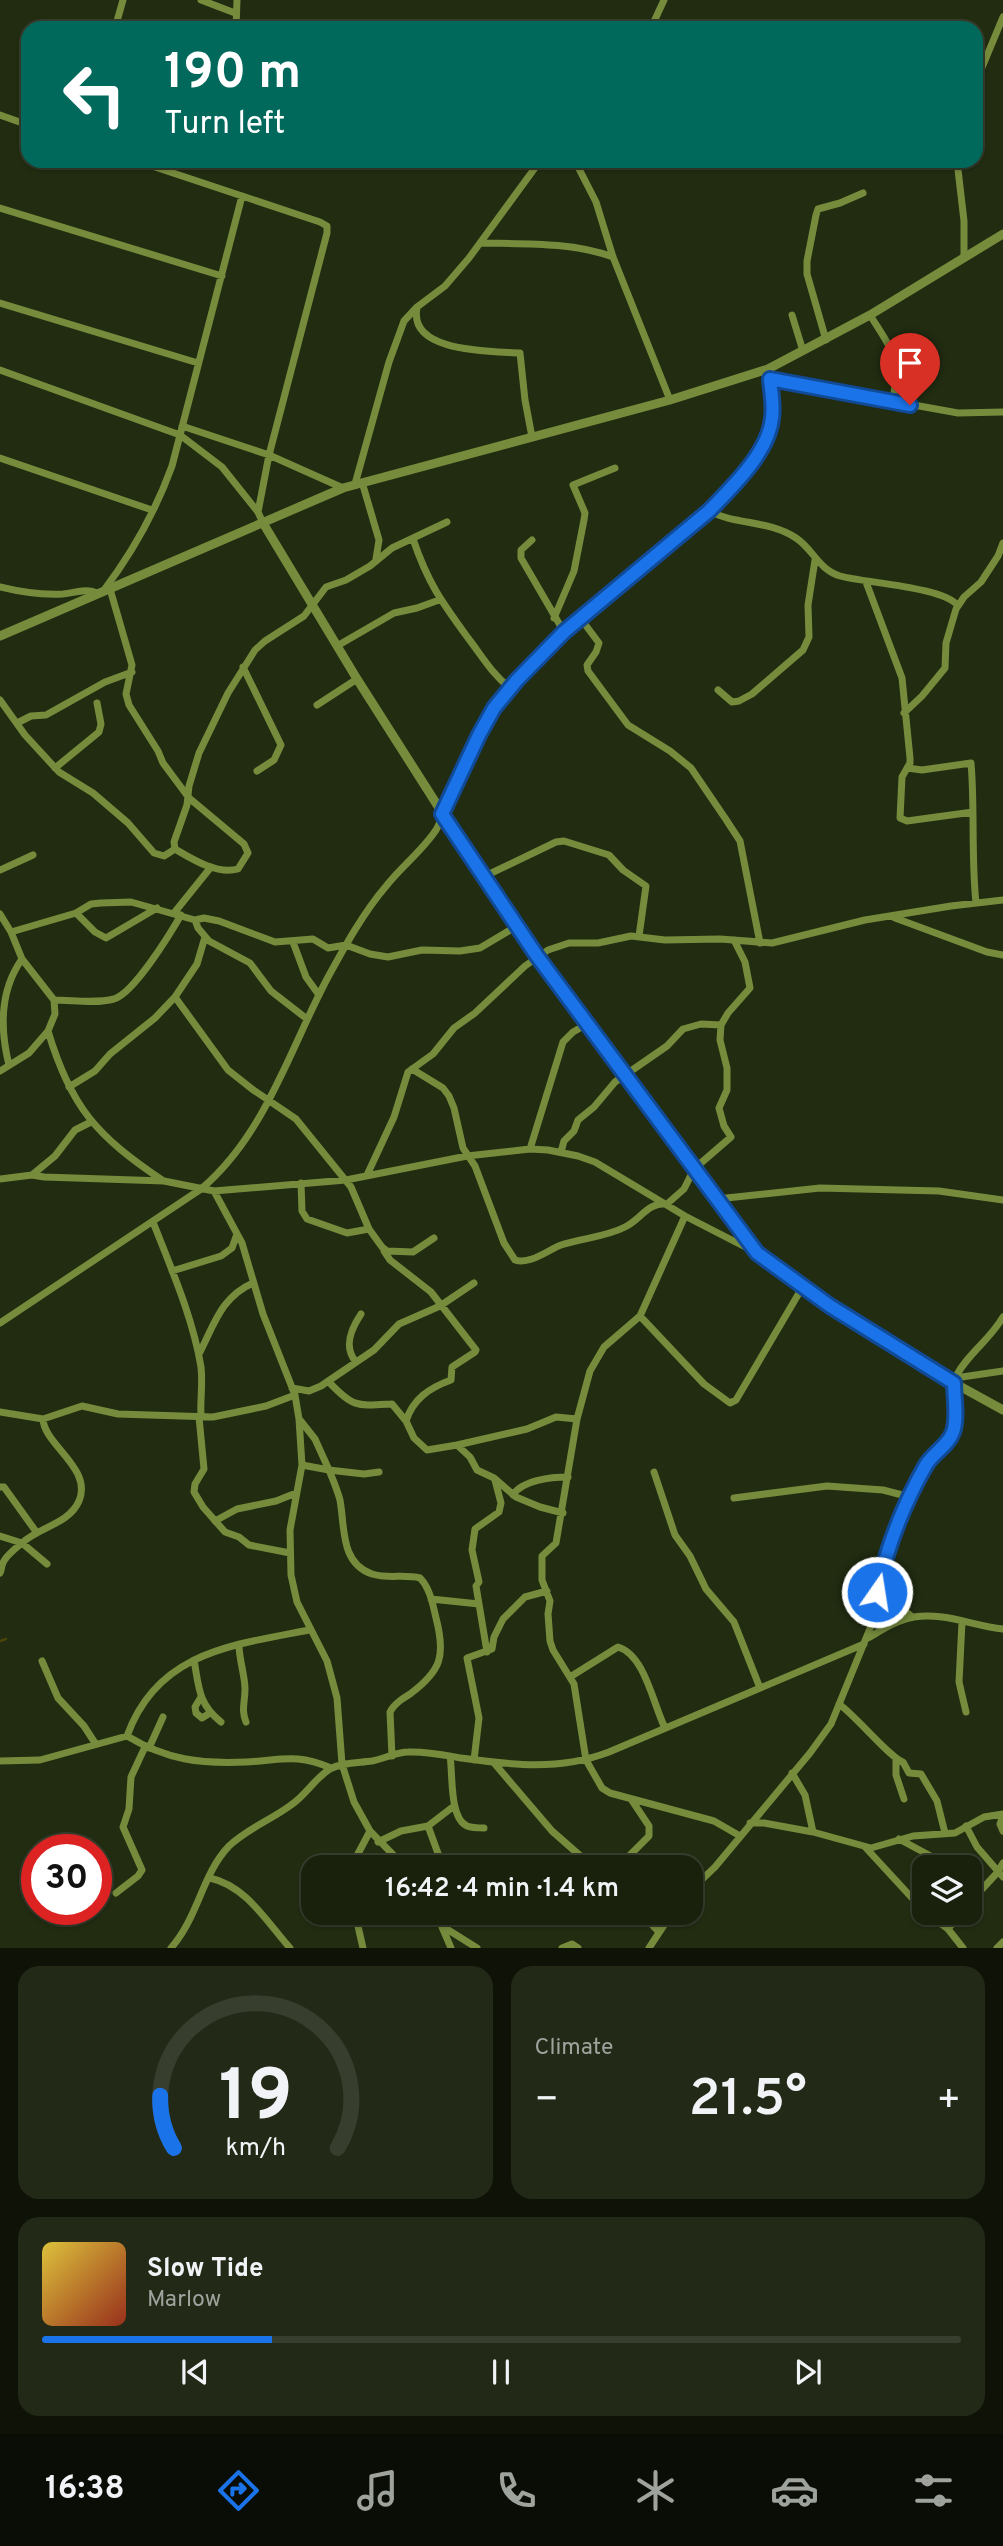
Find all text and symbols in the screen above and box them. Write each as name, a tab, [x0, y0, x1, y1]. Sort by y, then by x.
text: 190 m	[164, 44, 301, 106]
icon: left	[49, 49, 140, 140]
text: Turn left	[164, 105, 285, 145]
pin	[880, 333, 940, 405]
icon: arrive	[891, 344, 929, 382]
position arrow	[840, 1555, 914, 1629]
speed limit sign: 30	[21, 1834, 112, 1925]
map controls	[912, 1855, 982, 1925]
button: layers	[912, 1855, 982, 1925]
text: 16:42 · 4 min · 1.4 km	[385, 1873, 619, 1906]
text: Climate	[535, 2034, 613, 2063]
text: 19	[218, 2055, 292, 2147]
text: 21.5°	[689, 2068, 807, 2134]
text: −	[535, 2077, 559, 2126]
text: +	[936, 2077, 961, 2126]
text: km/h	[225, 2133, 286, 2165]
text: Slow Tide	[147, 2253, 264, 2286]
text: Marlow	[147, 2286, 221, 2315]
icon: previous	[176, 2353, 214, 2391]
icon: pause	[482, 2353, 520, 2391]
icon: next	[789, 2353, 827, 2391]
icon: directions	[214, 2466, 263, 2515]
icon: music	[353, 2466, 402, 2515]
icon: phone	[492, 2466, 541, 2515]
icon: climate	[631, 2466, 680, 2515]
icon: car	[770, 2466, 819, 2515]
icon: filters	[909, 2466, 958, 2515]
text: 16:38	[45, 2470, 125, 2510]

